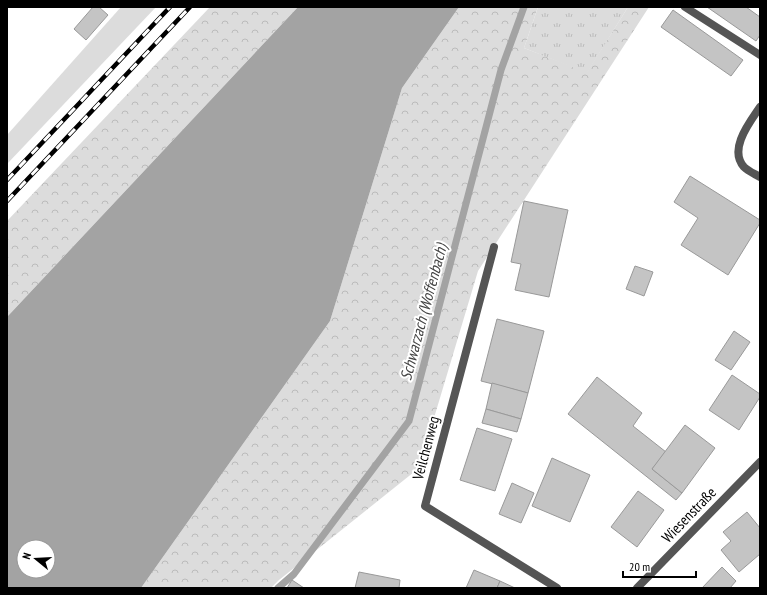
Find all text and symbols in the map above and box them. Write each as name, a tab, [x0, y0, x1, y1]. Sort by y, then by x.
water label: Schwarzach (Woffenbach)	[395, 239, 451, 382]
street label: Veilchenweg	[408, 414, 443, 483]
street label: Wiesenstraße	[657, 483, 720, 547]
north arrow	[16, 539, 56, 579]
text: N	[19, 551, 34, 561]
scale bar	[623, 553, 696, 579]
text: 20 m	[629, 559, 650, 574]

